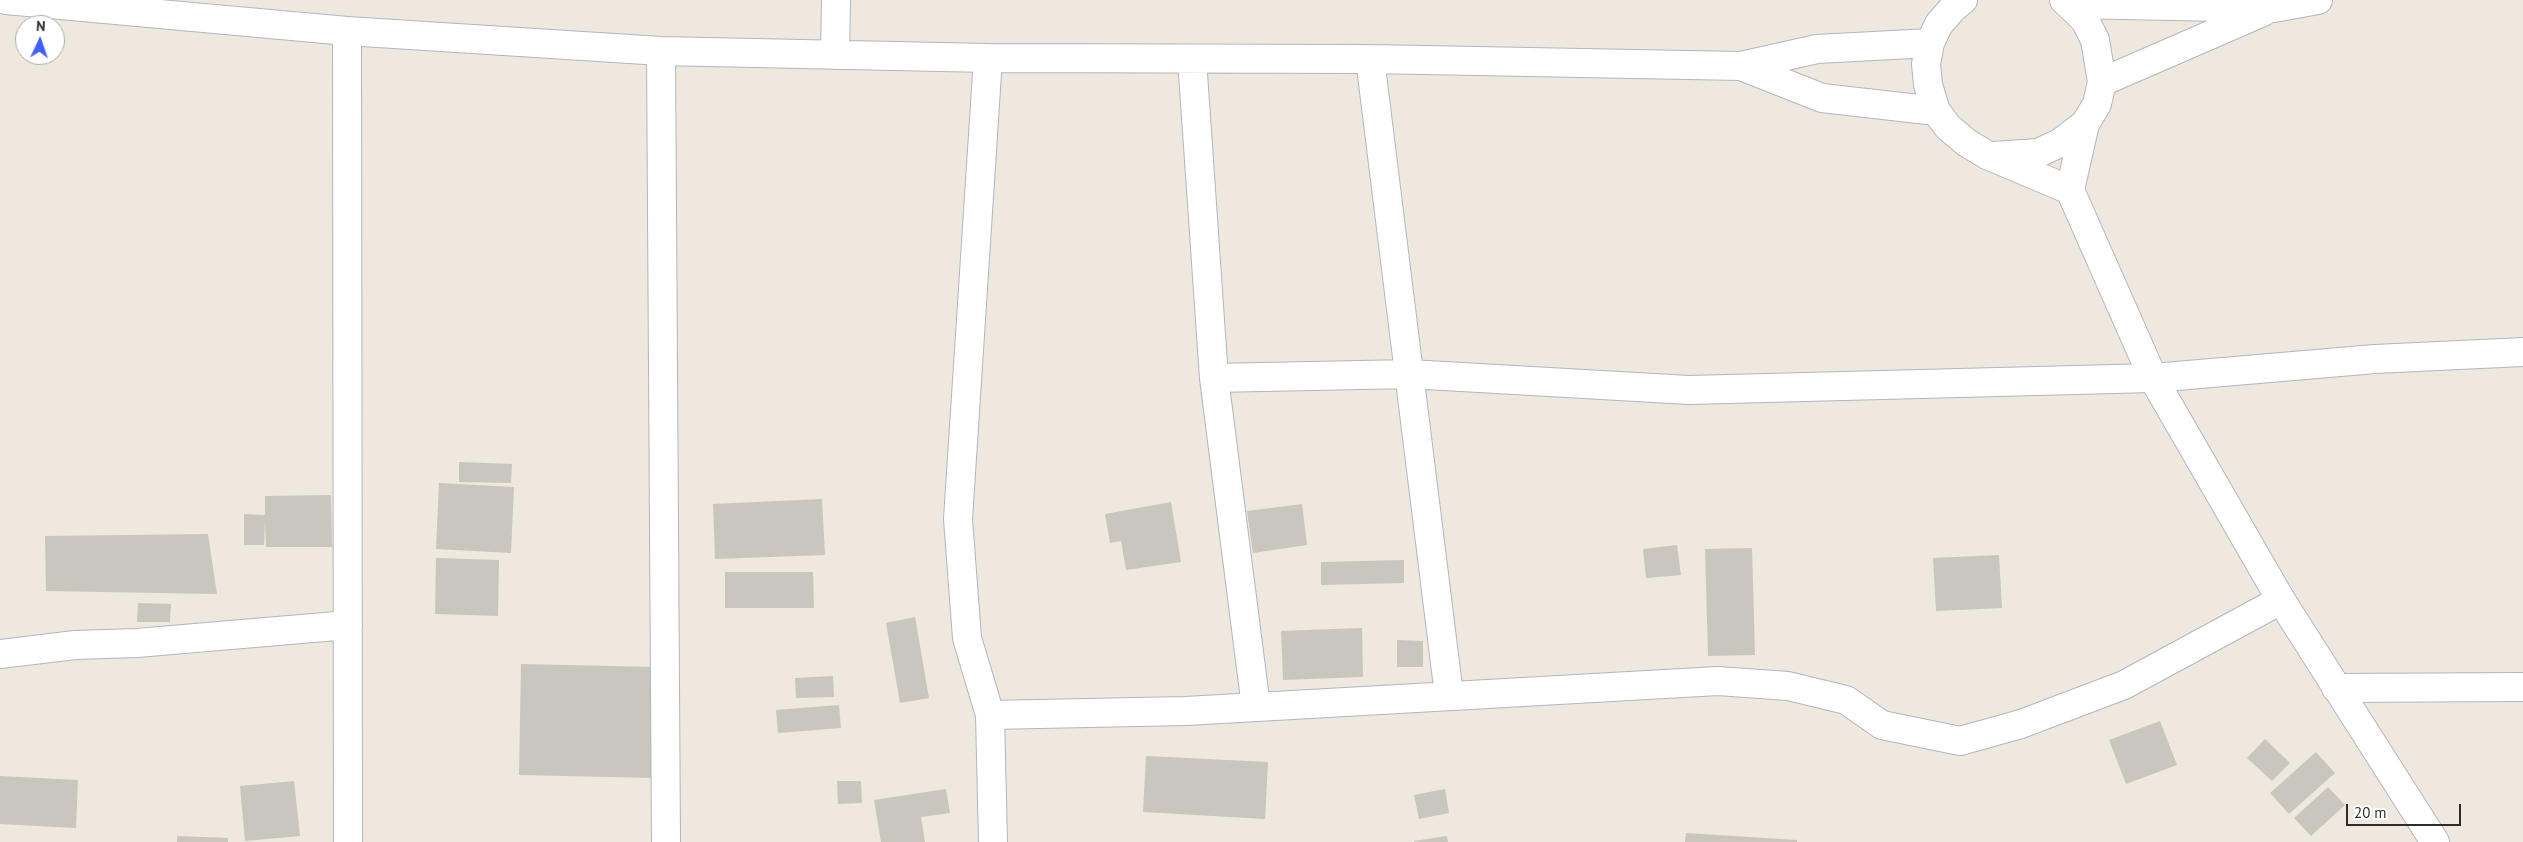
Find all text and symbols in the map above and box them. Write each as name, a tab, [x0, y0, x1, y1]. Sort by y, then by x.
north arrow	[15, 15, 65, 65]
text: N	[36, 17, 46, 35]
scale bar	[2348, 794, 2463, 826]
text: 20 m	[2354, 803, 2387, 822]

